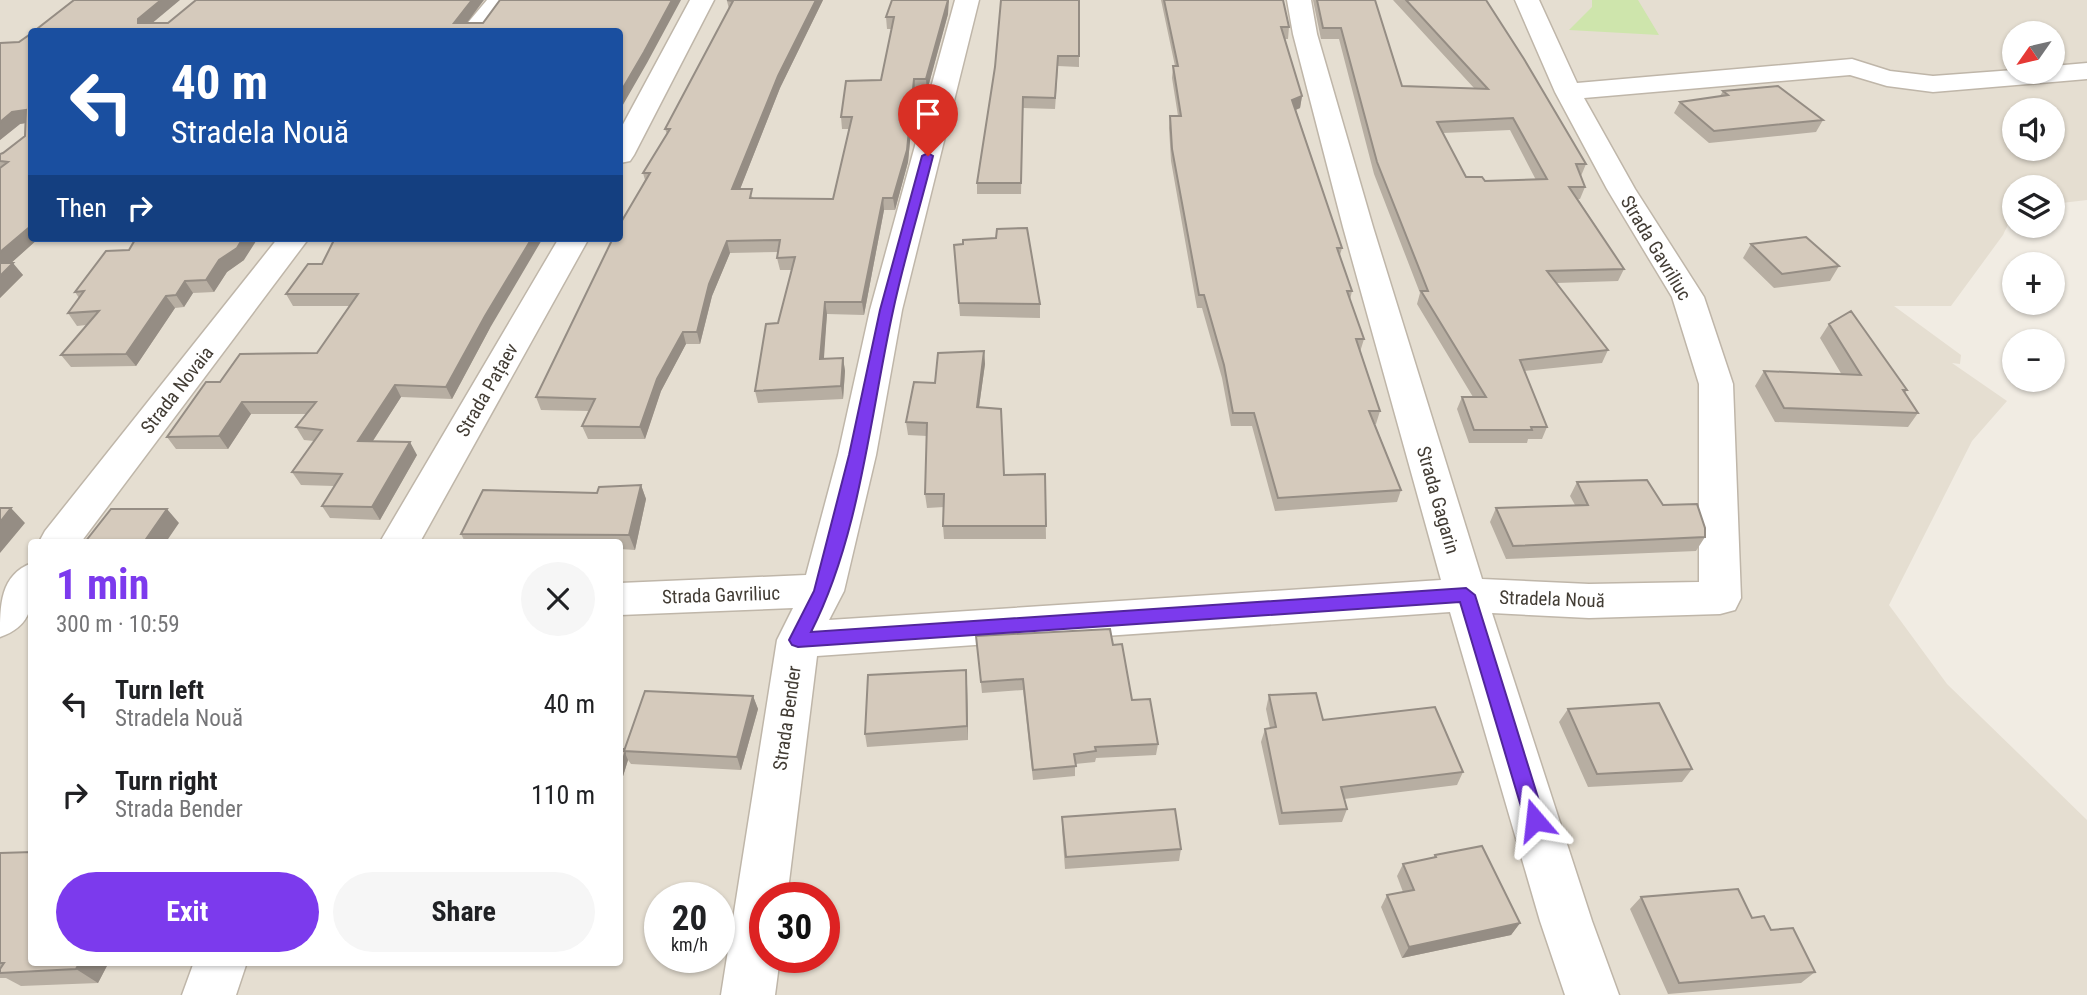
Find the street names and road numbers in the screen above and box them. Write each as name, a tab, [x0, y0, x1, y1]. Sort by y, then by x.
street label: Strada Gavriliuc	[1616, 191, 1696, 305]
street label: Strada Pațaev	[451, 339, 523, 441]
street label: Strada Novaia	[136, 342, 218, 438]
street label: Strada Gagarin	[1412, 443, 1464, 557]
street label: Strada Gavriliuc	[662, 581, 781, 609]
street label: Stradela Nouă	[1499, 586, 1605, 612]
street label: Strada Bender	[768, 664, 806, 772]

